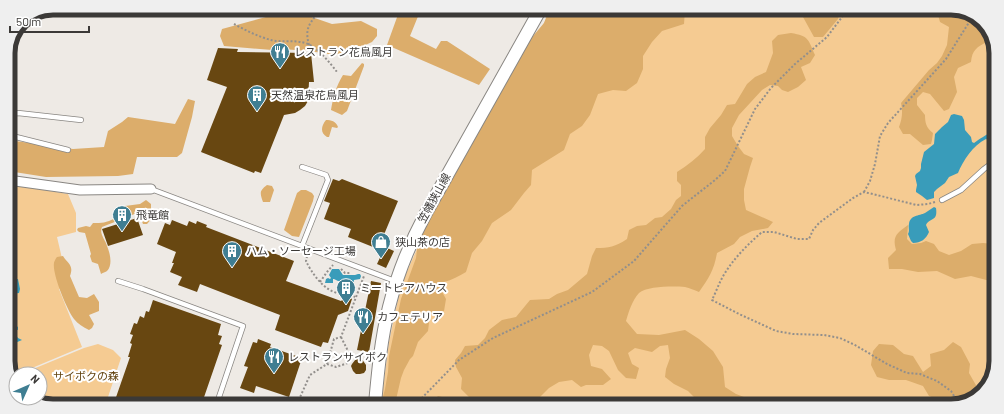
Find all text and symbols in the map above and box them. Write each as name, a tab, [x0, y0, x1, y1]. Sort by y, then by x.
scale bar	[10, 8, 89, 34]
text: 50 m	[16, 14, 41, 28]
restaurant icon: レストラン花鳥風月	[269, 41, 291, 69]
place label: レストラン花鳥風月	[294, 45, 393, 58]
building icon: 天然温泉花鳥風月	[246, 84, 268, 112]
place label: 天然温泉花鳥風月	[271, 88, 359, 101]
street label: 笠幡狭山線	[415, 171, 453, 225]
building icon: 飛竜館	[111, 204, 133, 232]
place label: 飛竜館	[136, 208, 169, 221]
shop icon: 狭山茶の店	[370, 231, 392, 259]
place label: 狭山茶の店	[395, 235, 450, 248]
building icon: ハム・ソーセージ工場	[221, 240, 243, 268]
place label: ハム・ソーセージ工場	[246, 244, 356, 257]
building icon: ミートピアハウス	[335, 277, 357, 305]
place label: ミートピアハウス	[360, 281, 448, 294]
restaurant icon: カフェテリア	[352, 306, 374, 334]
place label: カフェテリア	[377, 310, 443, 323]
restaurant icon: レストランサイボク	[263, 346, 285, 374]
place label: レストランサイボク	[288, 350, 387, 363]
north arrow	[8, 366, 48, 406]
park label: サイボクの森	[53, 369, 119, 382]
text: N	[28, 371, 43, 386]

